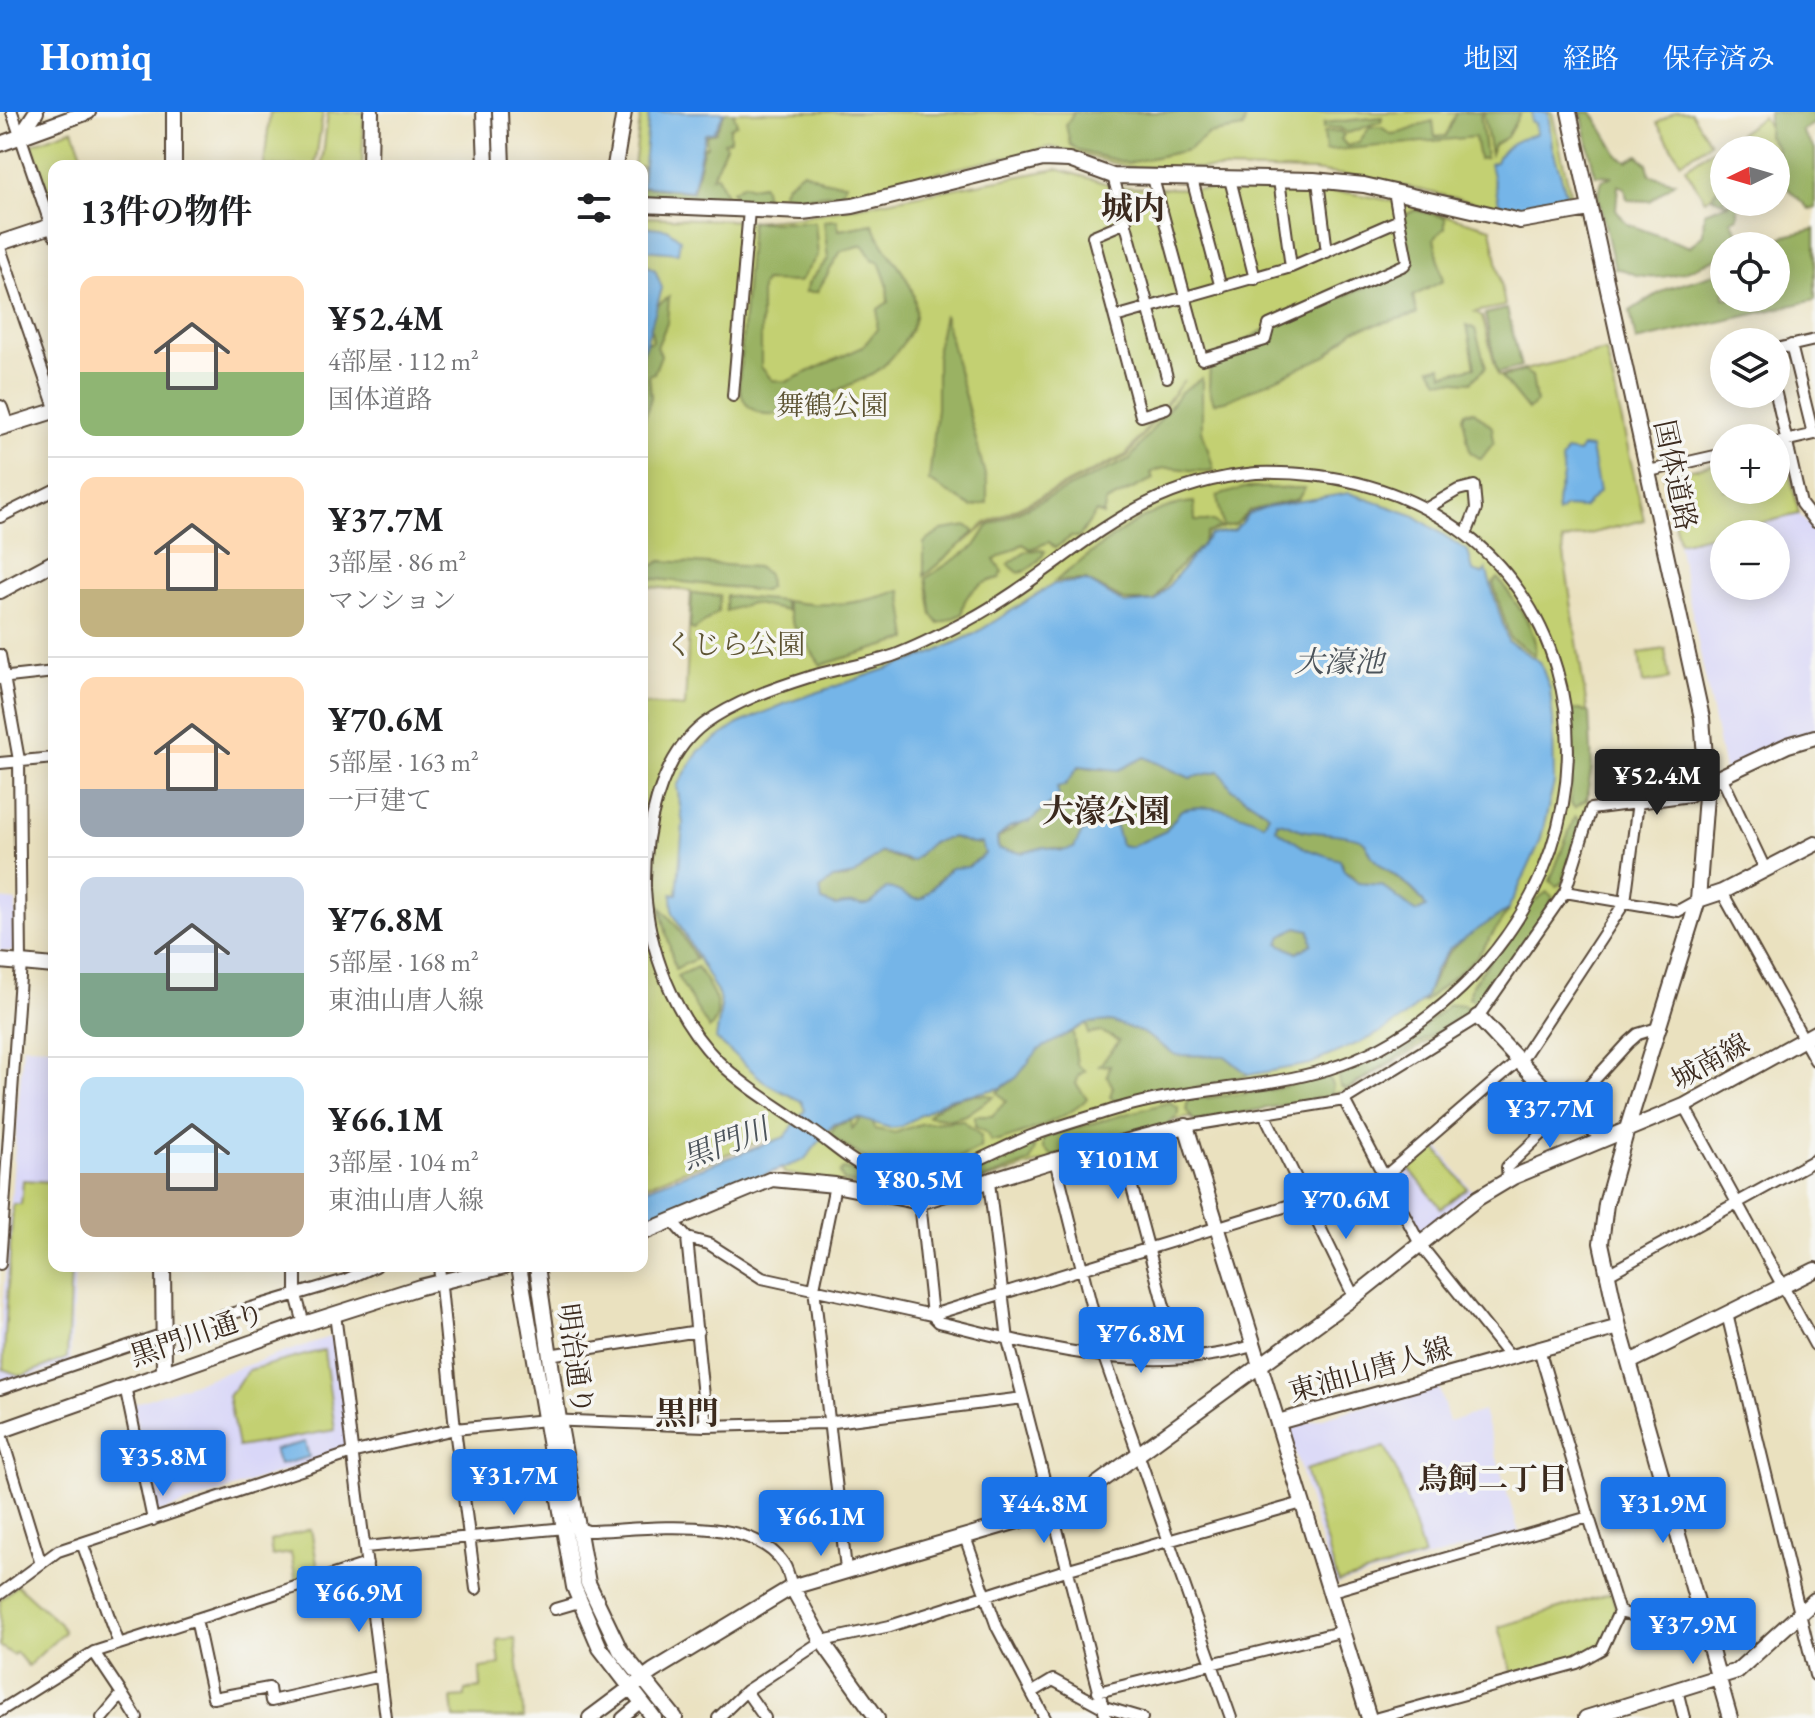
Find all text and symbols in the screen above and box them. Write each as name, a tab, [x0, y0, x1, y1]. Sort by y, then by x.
text: Homiq	[40, 32, 152, 81]
text: 地図	[1463, 40, 1519, 76]
text: 経路	[1563, 40, 1619, 76]
text: 保存済み	[1663, 40, 1775, 76]
north arrow	[1710, 136, 1790, 216]
map controls	[1710, 136, 1790, 600]
icon: filters	[572, 186, 616, 230]
district label: 城内	[1101, 187, 1165, 229]
text: 13件の物件	[80, 189, 252, 233]
button: locate	[1710, 232, 1790, 312]
text: ¥52.4M	[328, 296, 444, 340]
icon: home	[144, 308, 240, 404]
button: layers	[1710, 328, 1790, 408]
text: 4部屋 · 112 m²	[328, 344, 479, 378]
text: 国体道路	[328, 382, 432, 416]
park label: 舞鶴公園	[776, 387, 888, 423]
street label: 国体道路	[1647, 416, 1705, 534]
button: +	[1710, 424, 1790, 504]
text: ¥37.7M	[328, 497, 444, 541]
icon: home	[144, 509, 240, 605]
button: −	[1710, 520, 1790, 600]
text: 3部屋 · 86 m²	[328, 545, 466, 579]
text: マンション	[328, 583, 457, 617]
park label: くじら公園	[665, 626, 805, 662]
water label: 大濠池	[1294, 642, 1387, 681]
text: ¥70.6M	[328, 697, 444, 741]
icon: home	[144, 709, 240, 805]
text: 5部屋 · 163 m²	[328, 745, 479, 779]
pin: ¥52.4M	[1592, 749, 1722, 817]
text: ¥52.4M	[1613, 758, 1701, 792]
text: 一戸建て	[328, 783, 432, 817]
district label: 大濠公園	[1042, 790, 1170, 832]
text: ¥76.8M	[328, 897, 444, 941]
icon: home	[144, 909, 240, 1005]
text: 5部屋 · 168 m²	[328, 945, 479, 979]
text: 東油山唐人線	[328, 983, 484, 1017]
street label: 城南線	[1665, 1025, 1755, 1097]
pin: ¥37.7M	[1485, 1082, 1615, 1150]
text: ¥37.7M	[1506, 1091, 1594, 1125]
text: ¥66.1M	[328, 1097, 444, 1141]
water label: 黒門川	[676, 1108, 777, 1177]
icon: home	[144, 1109, 240, 1205]
pin: ¥101M	[1062, 1133, 1174, 1201]
text: ¥101M	[1077, 1142, 1159, 1176]
text: 3部屋 · 104 m²	[328, 1145, 479, 1179]
pin: ¥80.5M	[854, 1153, 984, 1221]
text: ¥80.5M	[875, 1162, 963, 1196]
pin: ¥70.6M	[1281, 1173, 1411, 1241]
text: ¥70.6M	[1302, 1182, 1390, 1216]
text: 東油山唐人線	[328, 1183, 484, 1217]
street label: 黒門川通り	[125, 1294, 269, 1374]
street label: 明治通り	[550, 1301, 602, 1417]
pin: ¥76.8M	[1076, 1307, 1206, 1375]
text: ¥76.8M	[1097, 1316, 1185, 1350]
street label: 東油山唐人線	[1284, 1329, 1456, 1409]
district label: 黒門	[655, 1392, 719, 1434]
pin: ¥35.8M	[98, 1430, 228, 1498]
text: ¥35.8M	[119, 1439, 207, 1473]
pin: ¥31.7M	[449, 1449, 579, 1517]
text: ¥31.7M	[470, 1458, 558, 1492]
district label: 鳥飼二丁目	[1418, 1459, 1568, 1498]
pin: ¥44.8M	[979, 1477, 1109, 1545]
pin: ¥31.9M	[1598, 1477, 1728, 1545]
text: ¥44.8M	[1000, 1486, 1088, 1520]
text: ¥31.9M	[1619, 1486, 1707, 1520]
pin: ¥66.1M	[756, 1490, 886, 1558]
text: ¥66.1M	[777, 1499, 865, 1533]
pin: ¥66.9M	[294, 1566, 424, 1634]
text: ¥66.9M	[315, 1575, 403, 1609]
pin: ¥37.9M	[1628, 1598, 1758, 1666]
text: ¥37.9M	[1649, 1607, 1737, 1641]

